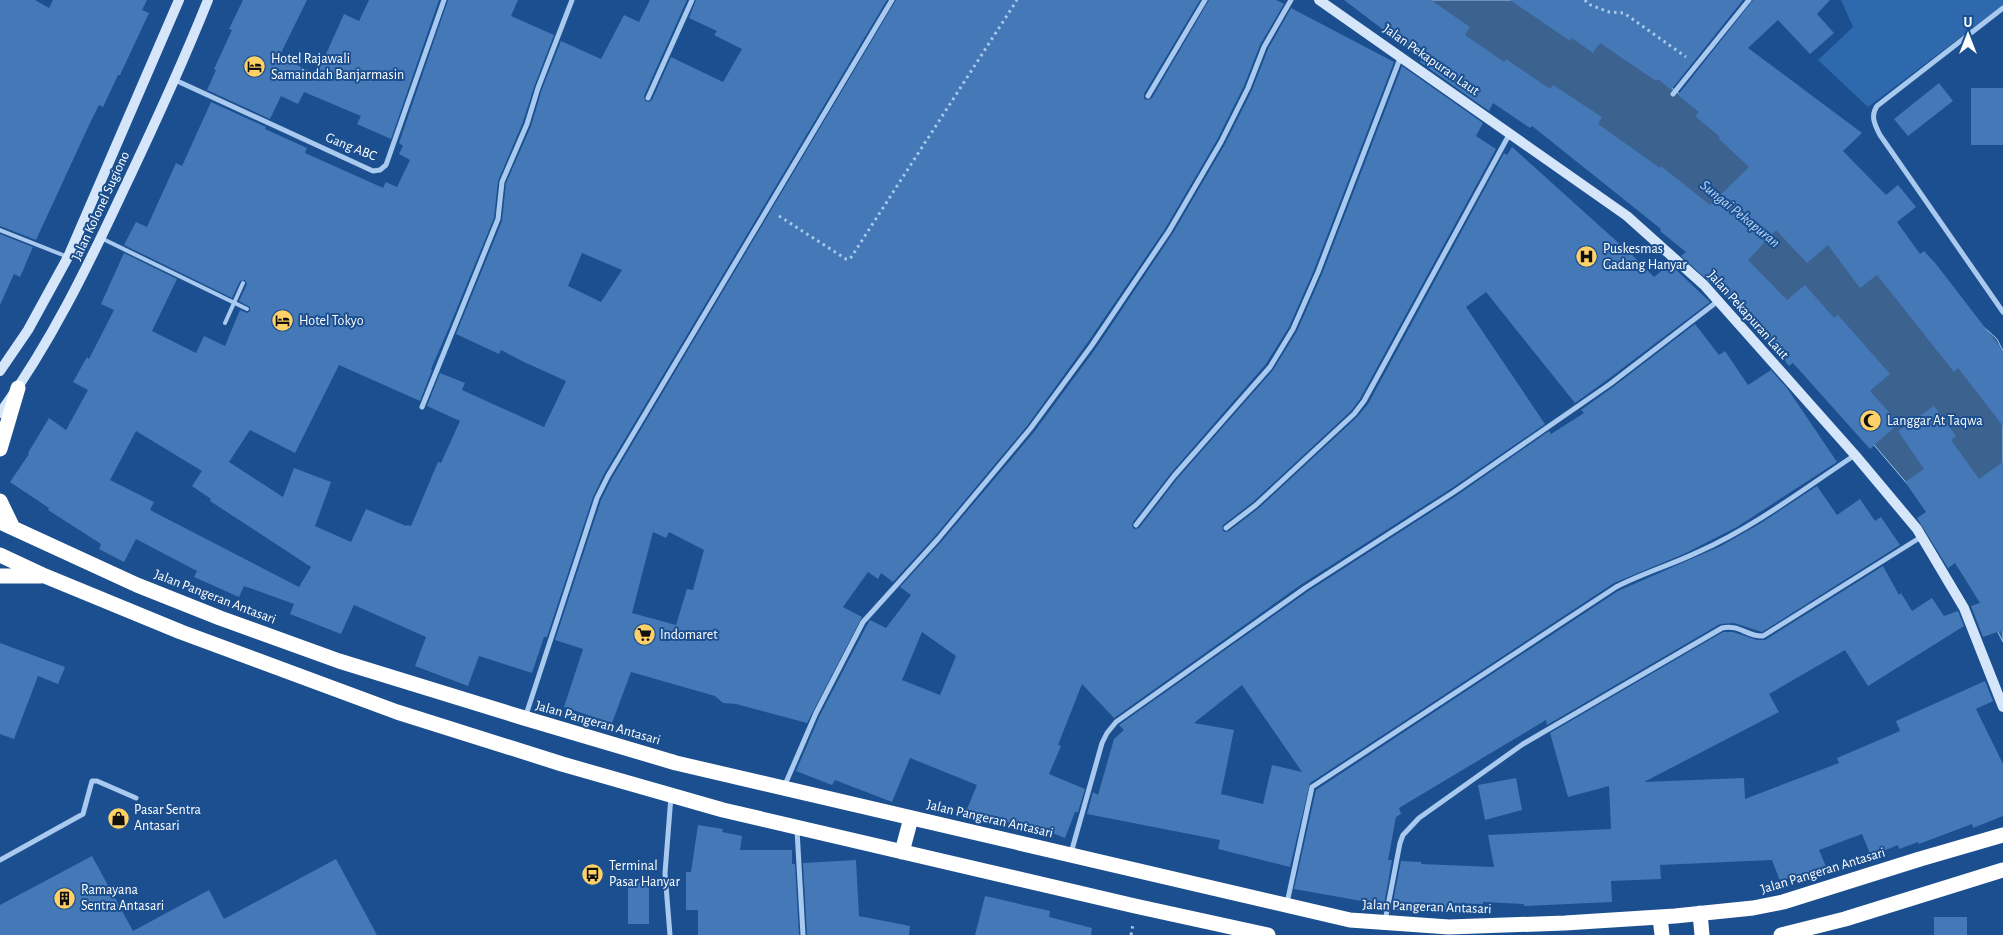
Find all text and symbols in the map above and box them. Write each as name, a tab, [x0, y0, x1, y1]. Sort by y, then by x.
north arrow	[1943, 10, 1993, 60]
text: U	[1964, 16, 1973, 30]
street label: Jalan Pekapuran Laut	[1380, 22, 1482, 99]
place label: Hotel Rajawali Samaindah Banjarmasin	[271, 52, 404, 82]
hotel icon: Hotel Rajawali Samaindah Banjarmasin	[243, 55, 267, 79]
street label: Gang ABC	[323, 130, 379, 164]
street label: Jalan Kolonel Sugiono	[70, 149, 132, 263]
water label: Sungai Pekapuran	[1697, 177, 1783, 251]
place label: Puskesmas Gadang Hanyar	[1603, 242, 1687, 272]
hospital icon: Puskesmas Gadang Hanyar	[1575, 245, 1599, 269]
street label: Jalan Pekapuran Laut	[1705, 268, 1792, 362]
hotel icon: Hotel Tokyo	[271, 309, 295, 333]
place label: Hotel Tokyo	[299, 314, 364, 328]
mosque icon: Langgar At Taqwa	[1859, 409, 1883, 433]
place label: Langgar At Taqwa	[1887, 414, 1983, 428]
street label: Jalan Pangeran Antasari	[152, 567, 278, 627]
supermarket icon: Indomaret	[632, 623, 656, 647]
place label: Indomaret	[660, 628, 718, 642]
street label: Jalan Pangeran Antasari	[534, 698, 662, 748]
street label: Jalan Pangeran Antasari	[925, 798, 1055, 840]
place label: Pasar Sentra Antasari	[134, 803, 202, 833]
shop icon: Pasar Sentra Antasari	[106, 806, 130, 830]
street label: Jalan Pangeran Antasari	[1759, 845, 1887, 897]
place label: Terminal Pasar Hanyar	[609, 859, 680, 889]
bus stop icon: Terminal Pasar Hanyar	[581, 862, 605, 886]
place label: Ramayana Sentra Antasari	[81, 883, 164, 913]
building icon: Ramayana Sentra Antasari	[53, 886, 77, 910]
street label: Jalan Pangeran Antasari	[1362, 898, 1492, 916]

